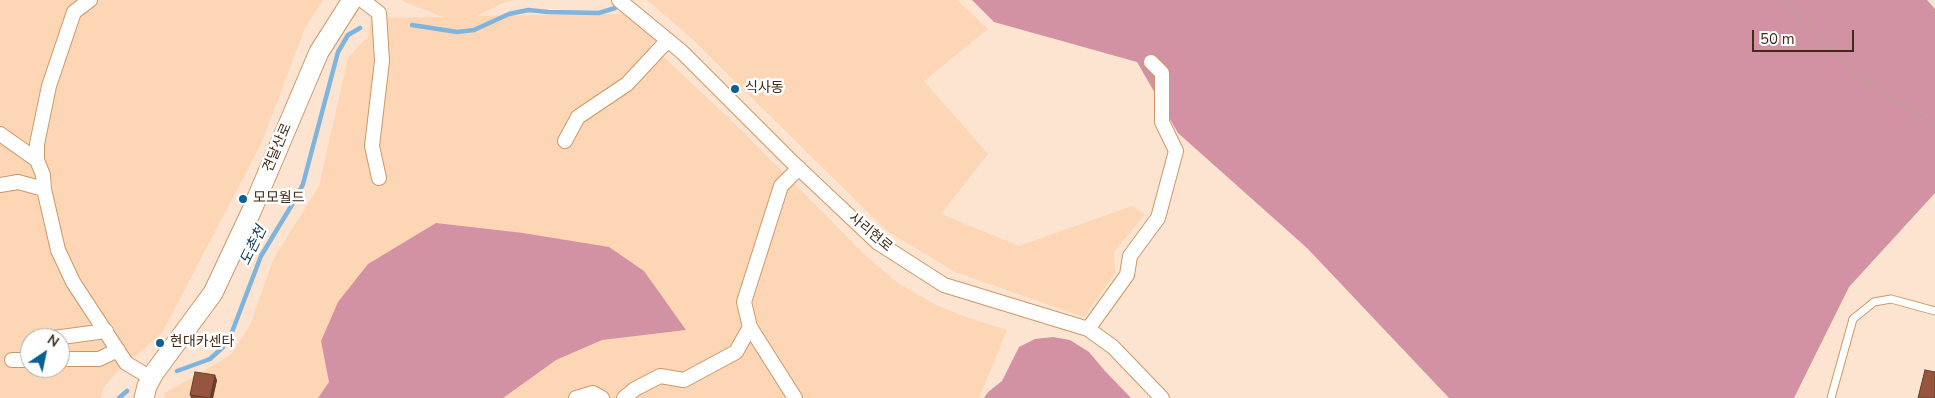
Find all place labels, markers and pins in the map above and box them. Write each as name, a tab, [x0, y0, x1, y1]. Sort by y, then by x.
place label: 식사동	[745, 81, 784, 97]
marker: 식사동	[729, 83, 741, 95]
place label: 모모월드	[253, 191, 305, 207]
marker: 모모월드	[237, 193, 249, 205]
place label: 현대카센타	[170, 335, 234, 351]
marker: 현대카센타	[154, 337, 166, 349]

